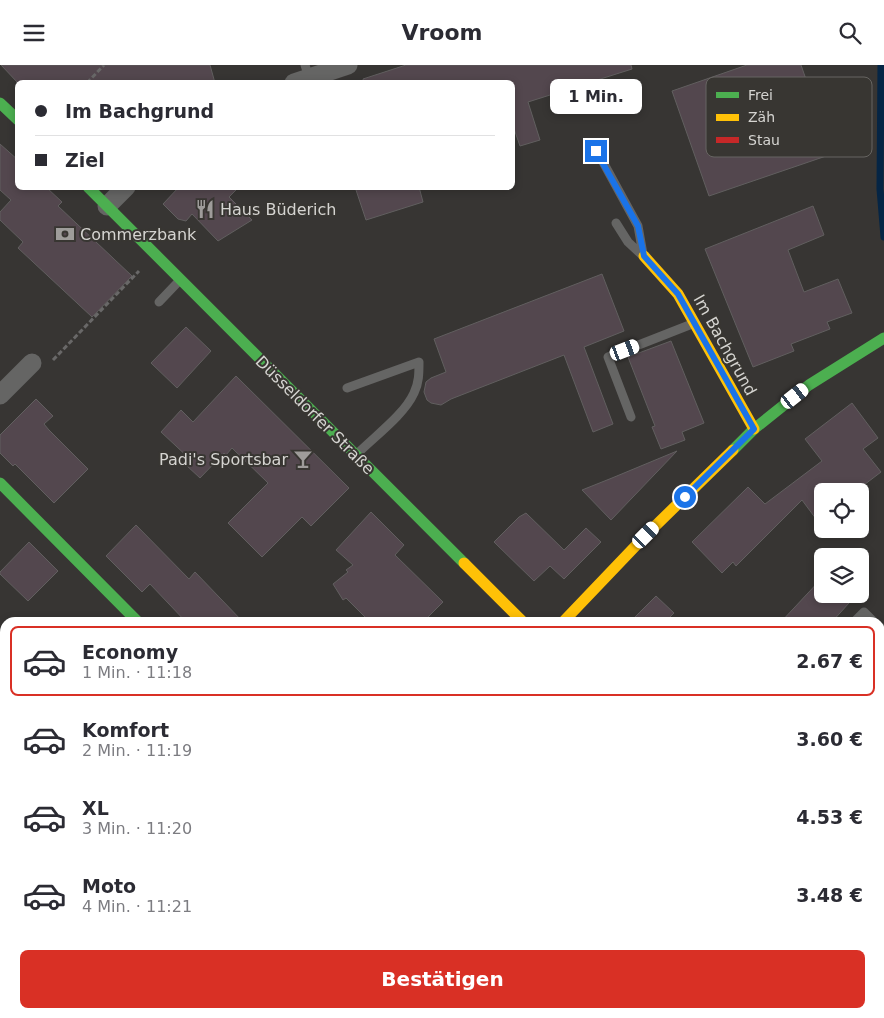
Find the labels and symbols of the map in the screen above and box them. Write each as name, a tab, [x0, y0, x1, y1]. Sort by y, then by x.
legend	[706, 77, 872, 157]
callout: 1 Min.	[550, 78, 642, 113]
text: Frei	[748, 87, 773, 103]
text: Zäh	[748, 109, 775, 125]
text: Stau	[748, 132, 780, 148]
route end	[585, 140, 607, 162]
restaurant icon: Haus Büderich	[194, 198, 216, 220]
place label: Haus Büderich	[220, 200, 336, 219]
bank icon: Commerzbank	[54, 223, 76, 245]
place label: Commerzbank	[80, 225, 197, 244]
street label: Im Bachgrund	[689, 291, 761, 399]
car	[608, 338, 641, 362]
street label: Düsseldorfer Straße	[252, 352, 378, 478]
car	[778, 381, 811, 411]
bar icon: Padi's Sportsbar	[292, 448, 314, 470]
place label: Padi's Sportsbar	[159, 450, 288, 469]
route start	[674, 486, 696, 508]
car	[630, 519, 661, 551]

